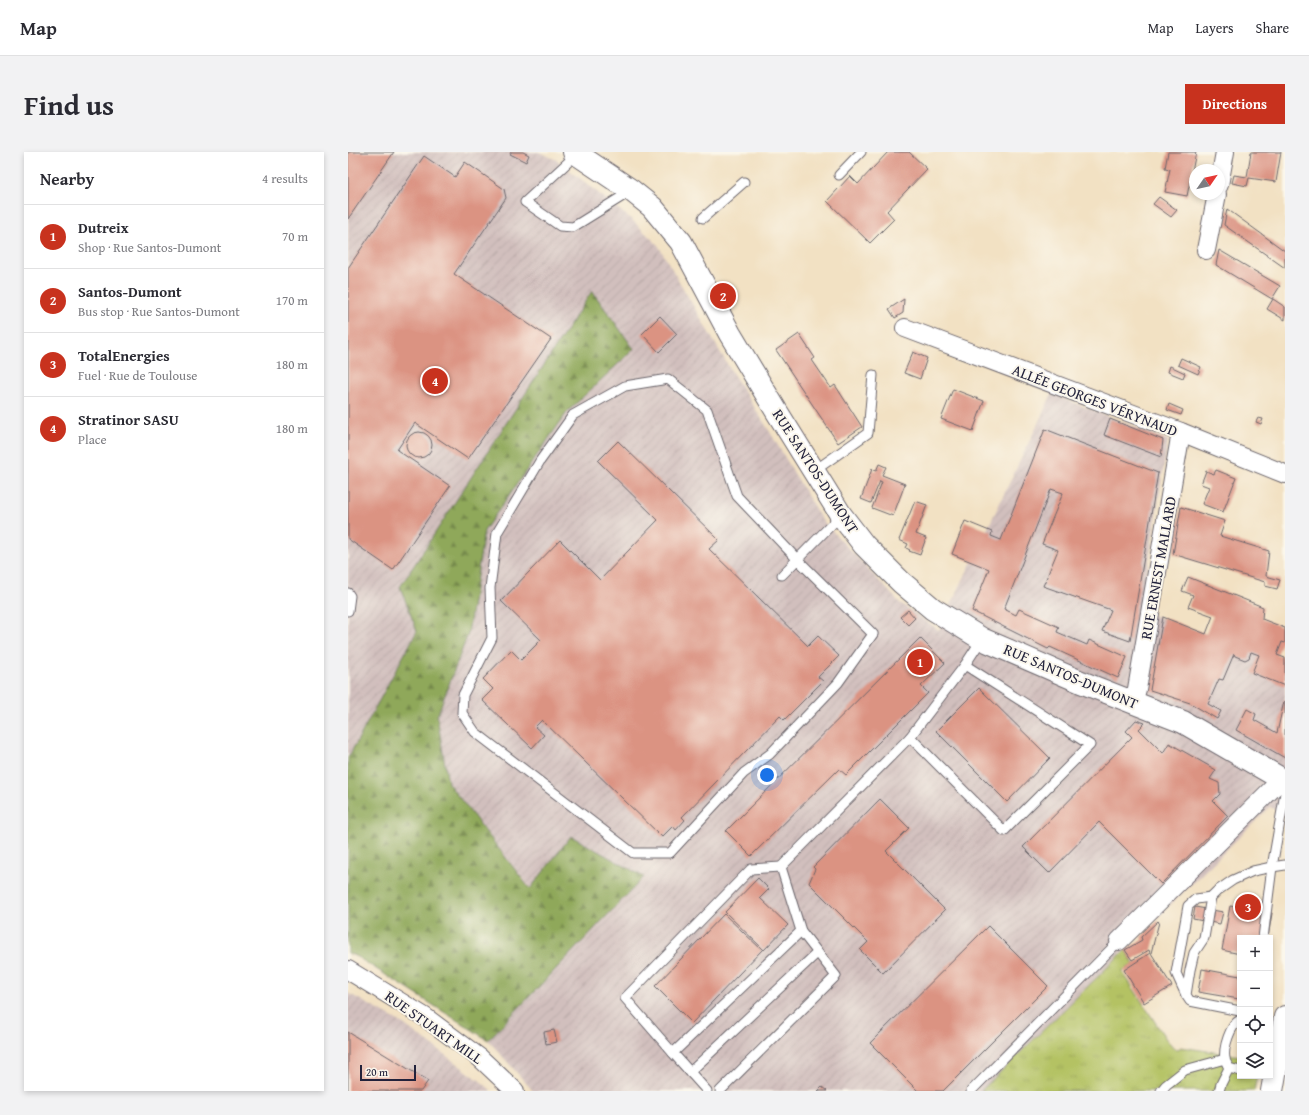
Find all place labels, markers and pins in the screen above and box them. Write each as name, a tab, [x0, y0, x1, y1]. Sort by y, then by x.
pin: 2	[710, 281, 736, 311]
pin: 4	[422, 366, 448, 396]
pin: 1	[907, 647, 933, 677]
pin: 3	[1235, 892, 1261, 922]

